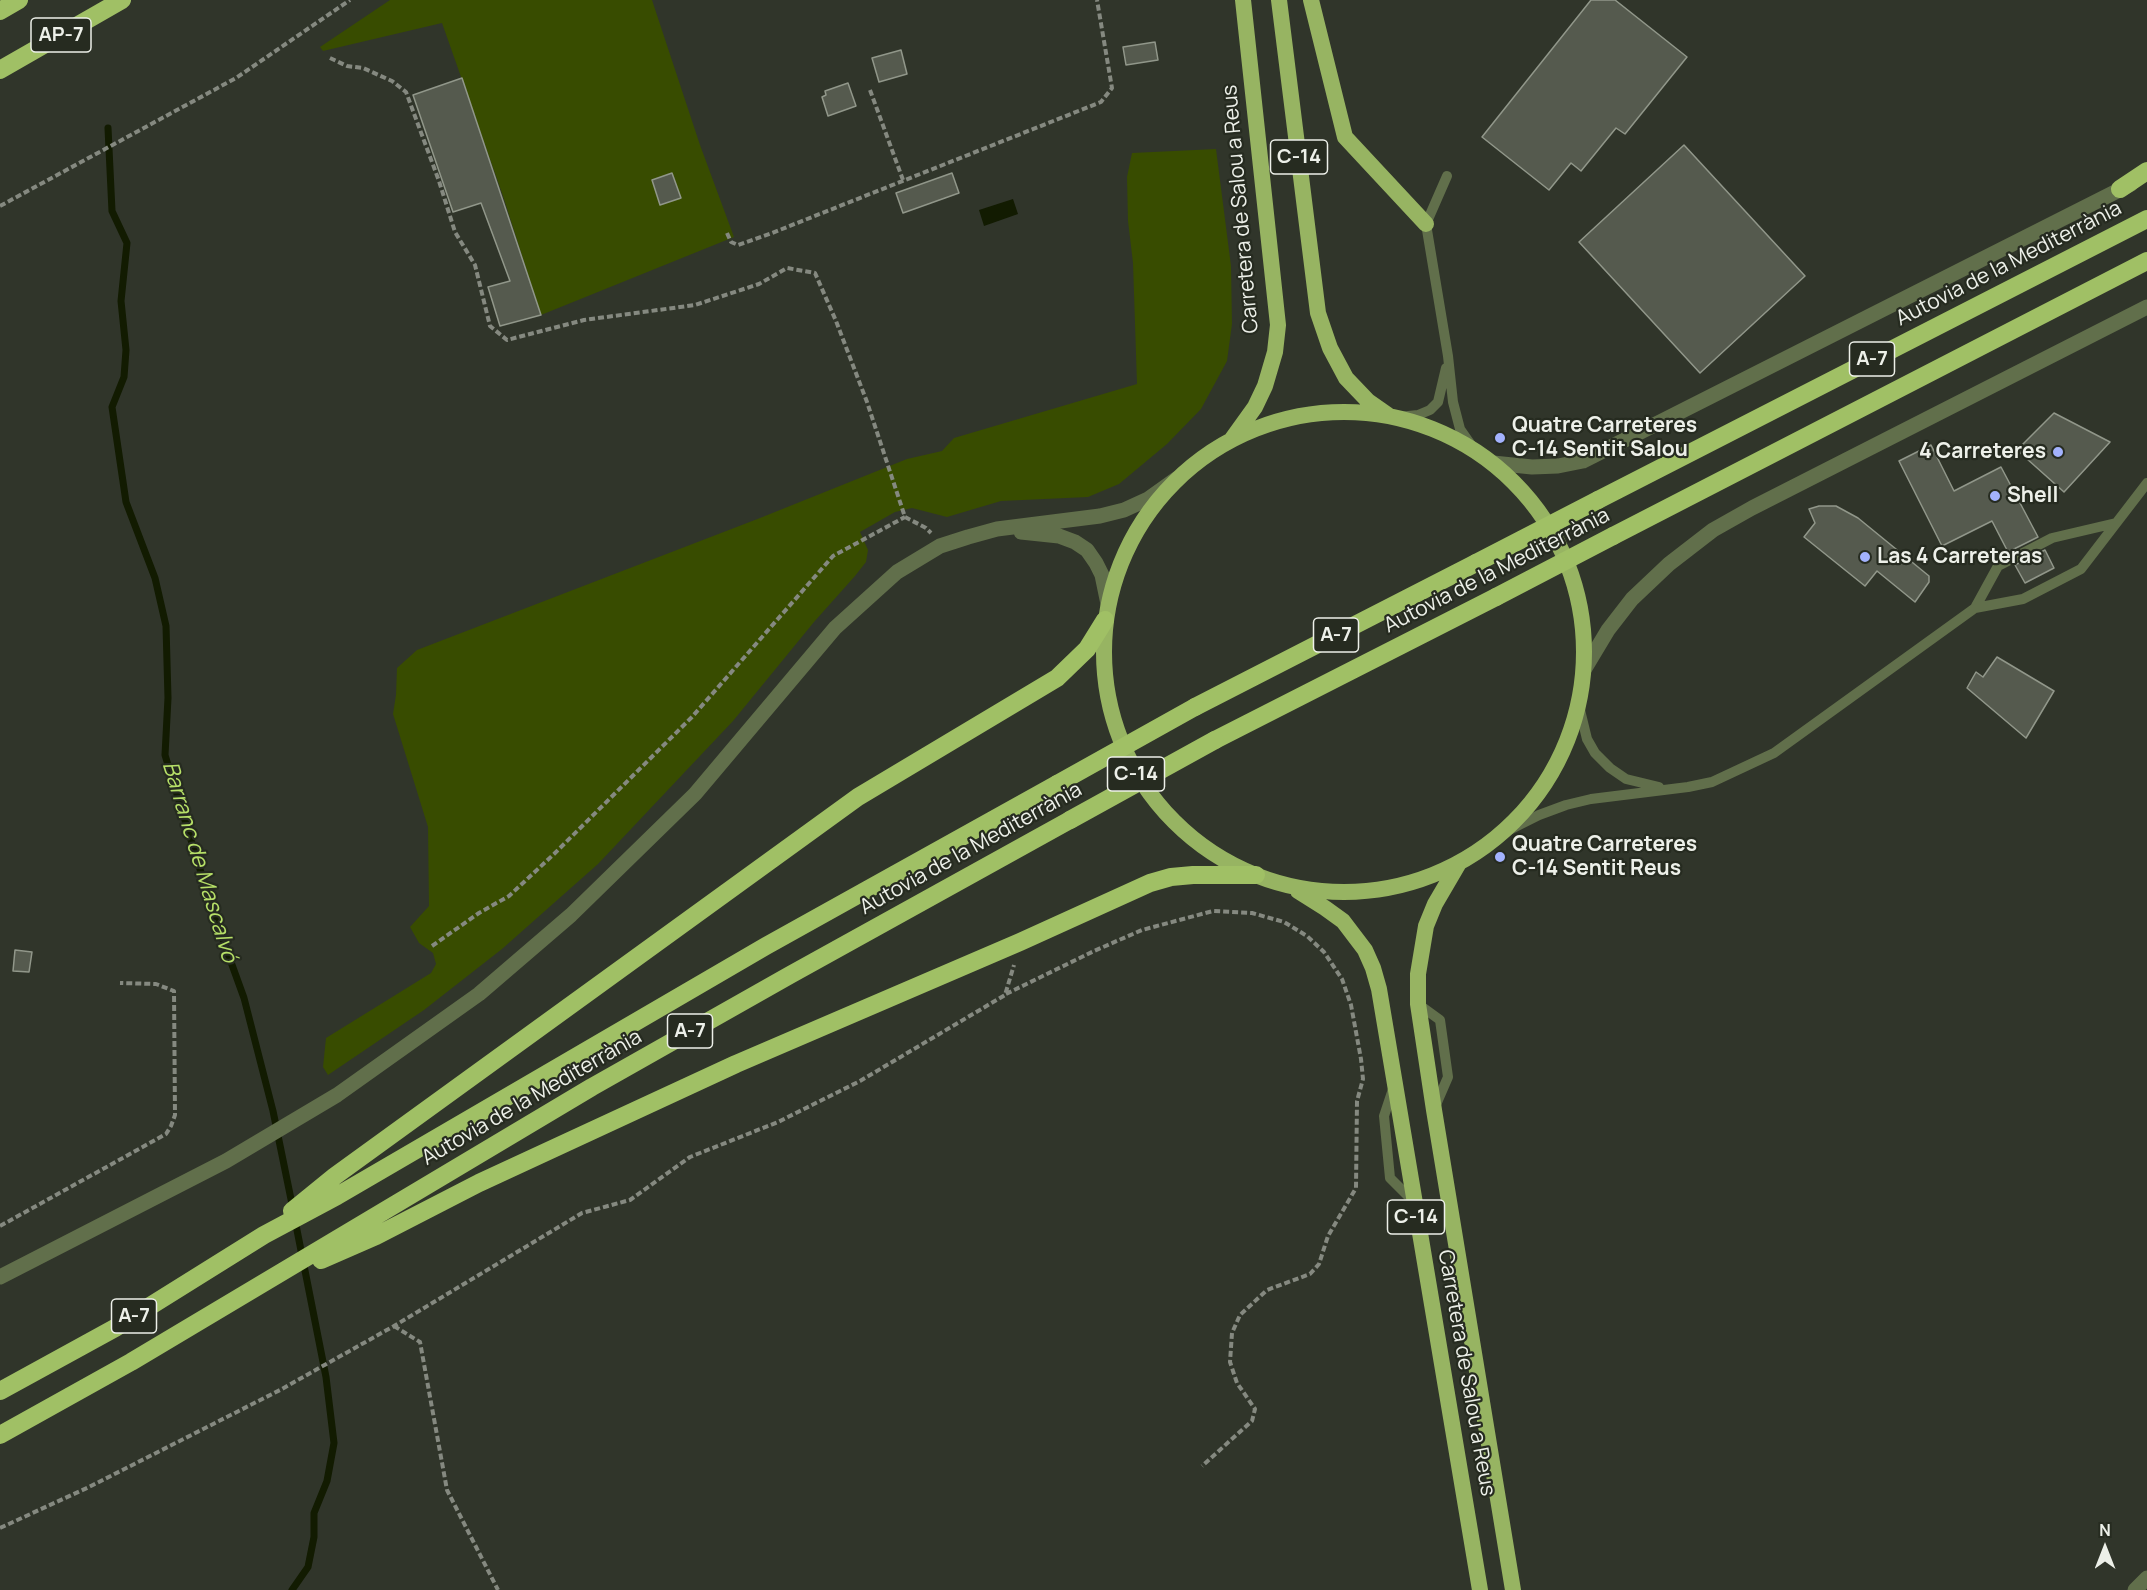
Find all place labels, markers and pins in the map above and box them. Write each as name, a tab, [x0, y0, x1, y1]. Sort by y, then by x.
place label: Quatre Carreteres C-14 Sentit Salou	[1512, 413, 1697, 463]
marker: Quatre Carreteres C-14 Sentit Salou	[1493, 431, 1507, 445]
place label: 4 Carreteres	[1919, 439, 2046, 465]
marker: 4 Carreteres	[2051, 445, 2065, 459]
place label: Shell	[2007, 483, 2058, 509]
marker: Shell	[1988, 489, 2002, 503]
place label: Las 4 Carreteras	[1877, 544, 2042, 570]
marker: Las 4 Carreteras	[1858, 550, 1872, 564]
place label: Quatre Carreteres C-14 Sentit Reus	[1512, 832, 1697, 882]
marker: Quatre Carreteres C-14 Sentit Reus	[1493, 850, 1507, 864]

